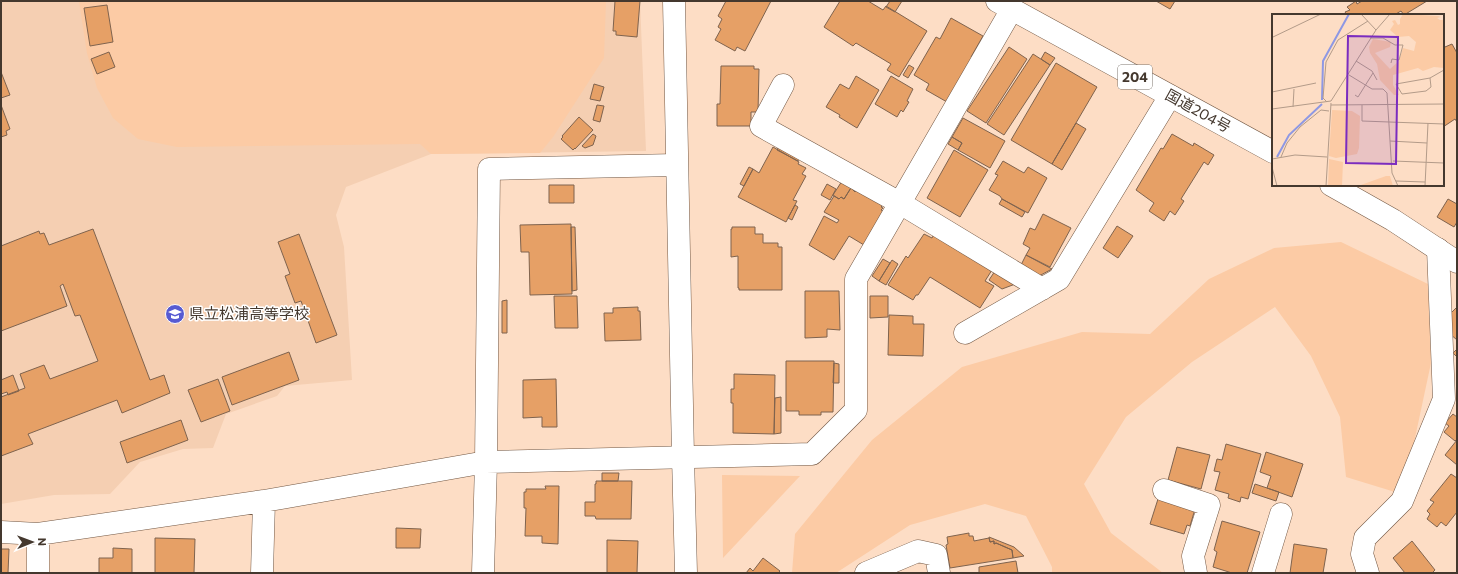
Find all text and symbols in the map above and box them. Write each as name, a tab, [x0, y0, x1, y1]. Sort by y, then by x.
inset map	[1272, 14, 1444, 186]
road number: 204	[1118, 65, 1152, 89]
street label: 国道204号	[1163, 85, 1234, 135]
school or university icon: 県立松浦高等学校	[164, 303, 186, 325]
place label: 県立松浦高等学校	[189, 304, 309, 322]
north arrow	[12, 522, 52, 562]
text: N	[36, 538, 49, 546]

